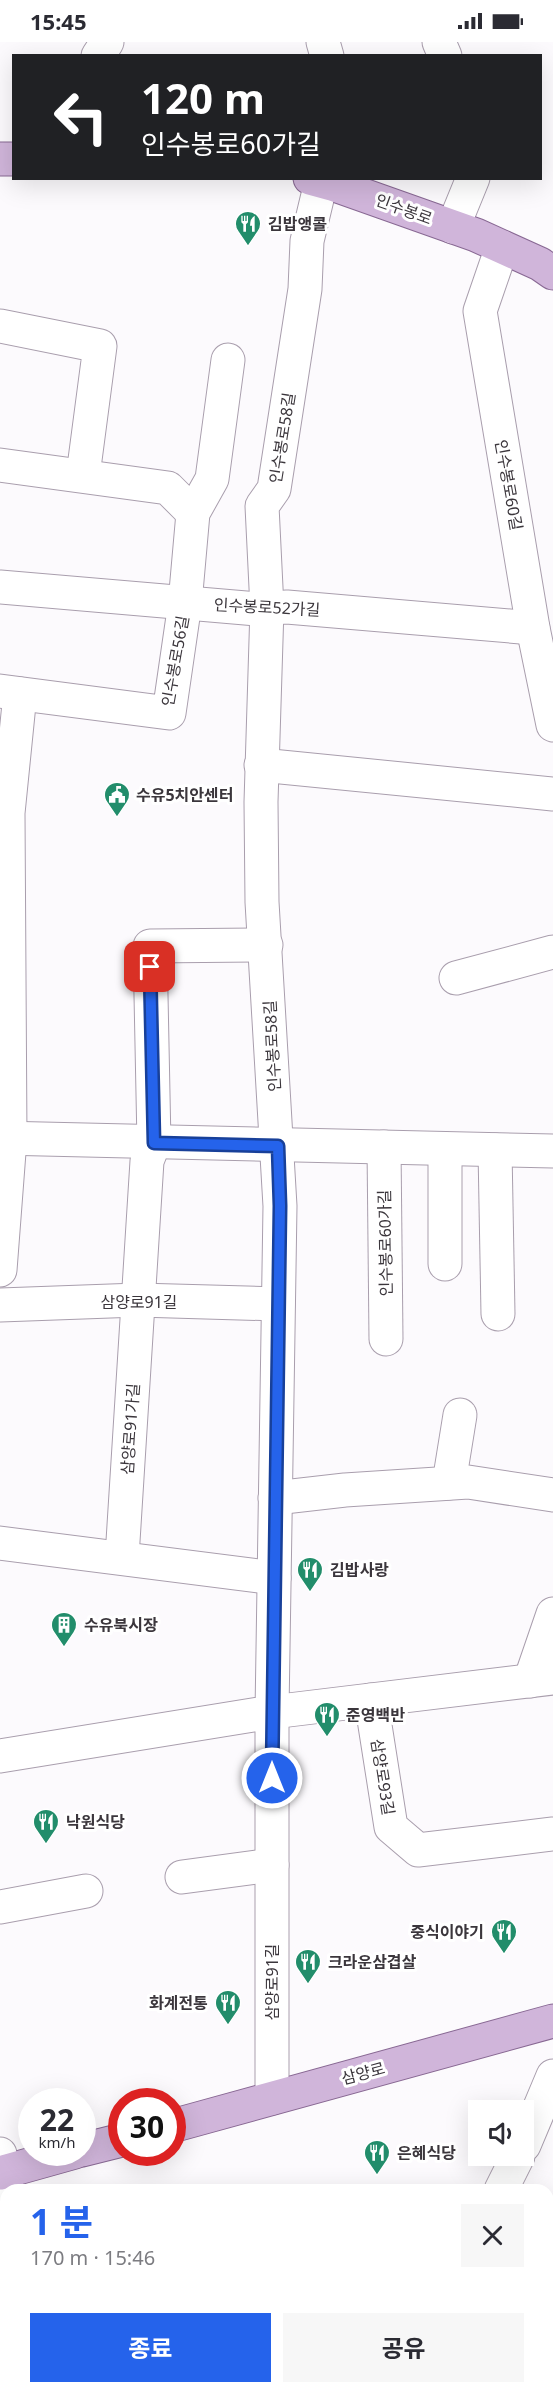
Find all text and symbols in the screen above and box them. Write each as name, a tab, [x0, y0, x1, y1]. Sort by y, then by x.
text: 15:45	[30, 6, 87, 36]
text: 120 m	[141, 69, 265, 126]
icon: left	[42, 78, 120, 156]
text: 인수봉로60가길	[141, 125, 321, 162]
street label: 인수봉로	[373, 189, 436, 229]
restaurant icon: 김밥앵콜	[233, 209, 263, 247]
place label: 김밥앵콜	[268, 213, 327, 235]
street label: 인수봉로58길	[264, 391, 300, 485]
street label: 인수봉로60길	[490, 438, 528, 532]
street label: 인수봉로52가길	[213, 593, 321, 621]
street label: 인수봉로56길	[156, 614, 194, 708]
public building icon: 수유5치안센터	[102, 780, 132, 818]
place label: 수유5치안센터	[136, 784, 233, 806]
pin	[124, 941, 175, 992]
icon: arrive	[133, 950, 166, 983]
street label: 인수봉로58길	[259, 1000, 285, 1092]
street label: 인수봉로60가길	[373, 1190, 397, 1296]
street label: 삼양로91길	[100, 1291, 178, 1313]
street label: 삼양로91가길	[116, 1382, 144, 1476]
restaurant icon: 김밥사랑	[295, 1555, 325, 1593]
place label: 김밥사랑	[330, 1559, 389, 1581]
building icon: 수유북시장	[49, 1610, 79, 1648]
place label: 수유북시장	[84, 1614, 158, 1636]
restaurant icon: 준영백반	[312, 1700, 342, 1738]
place label: 준영백반	[346, 1704, 405, 1726]
street label: 삼양로93길	[366, 1737, 400, 1817]
position arrow	[240, 1746, 304, 1810]
restaurant icon: 낙원식당	[31, 1807, 61, 1845]
place label: 낙원식당	[66, 1811, 125, 1833]
restaurant icon: 중식이야기	[489, 1917, 519, 1955]
place label: 중식이야기	[410, 1921, 484, 1943]
street label: 삼양로91길	[261, 1943, 283, 2021]
restaurant icon: 크라운삼겹살	[293, 1947, 323, 1985]
place label: 크라운삼겹살	[328, 1951, 417, 1973]
restaurant icon: 화계전통	[213, 1988, 243, 2026]
place label: 화계전통	[149, 1992, 208, 2014]
street label: 삼양로	[339, 2057, 387, 2089]
speed limit sign: 30	[108, 2088, 186, 2166]
text: 22	[40, 2099, 74, 2140]
map controls	[468, 2100, 534, 2166]
button: sound	[468, 2100, 534, 2166]
text: km/h	[39, 2132, 75, 2152]
restaurant icon: 은혜식당	[362, 2138, 392, 2176]
place label: 은혜식당	[397, 2142, 456, 2164]
text: 1 분	[30, 2197, 93, 2246]
button: close	[461, 2204, 524, 2267]
text: 170 m · 15:46	[30, 2244, 155, 2271]
button: 종료	[30, 2313, 271, 2382]
button: 공유	[283, 2313, 524, 2382]

